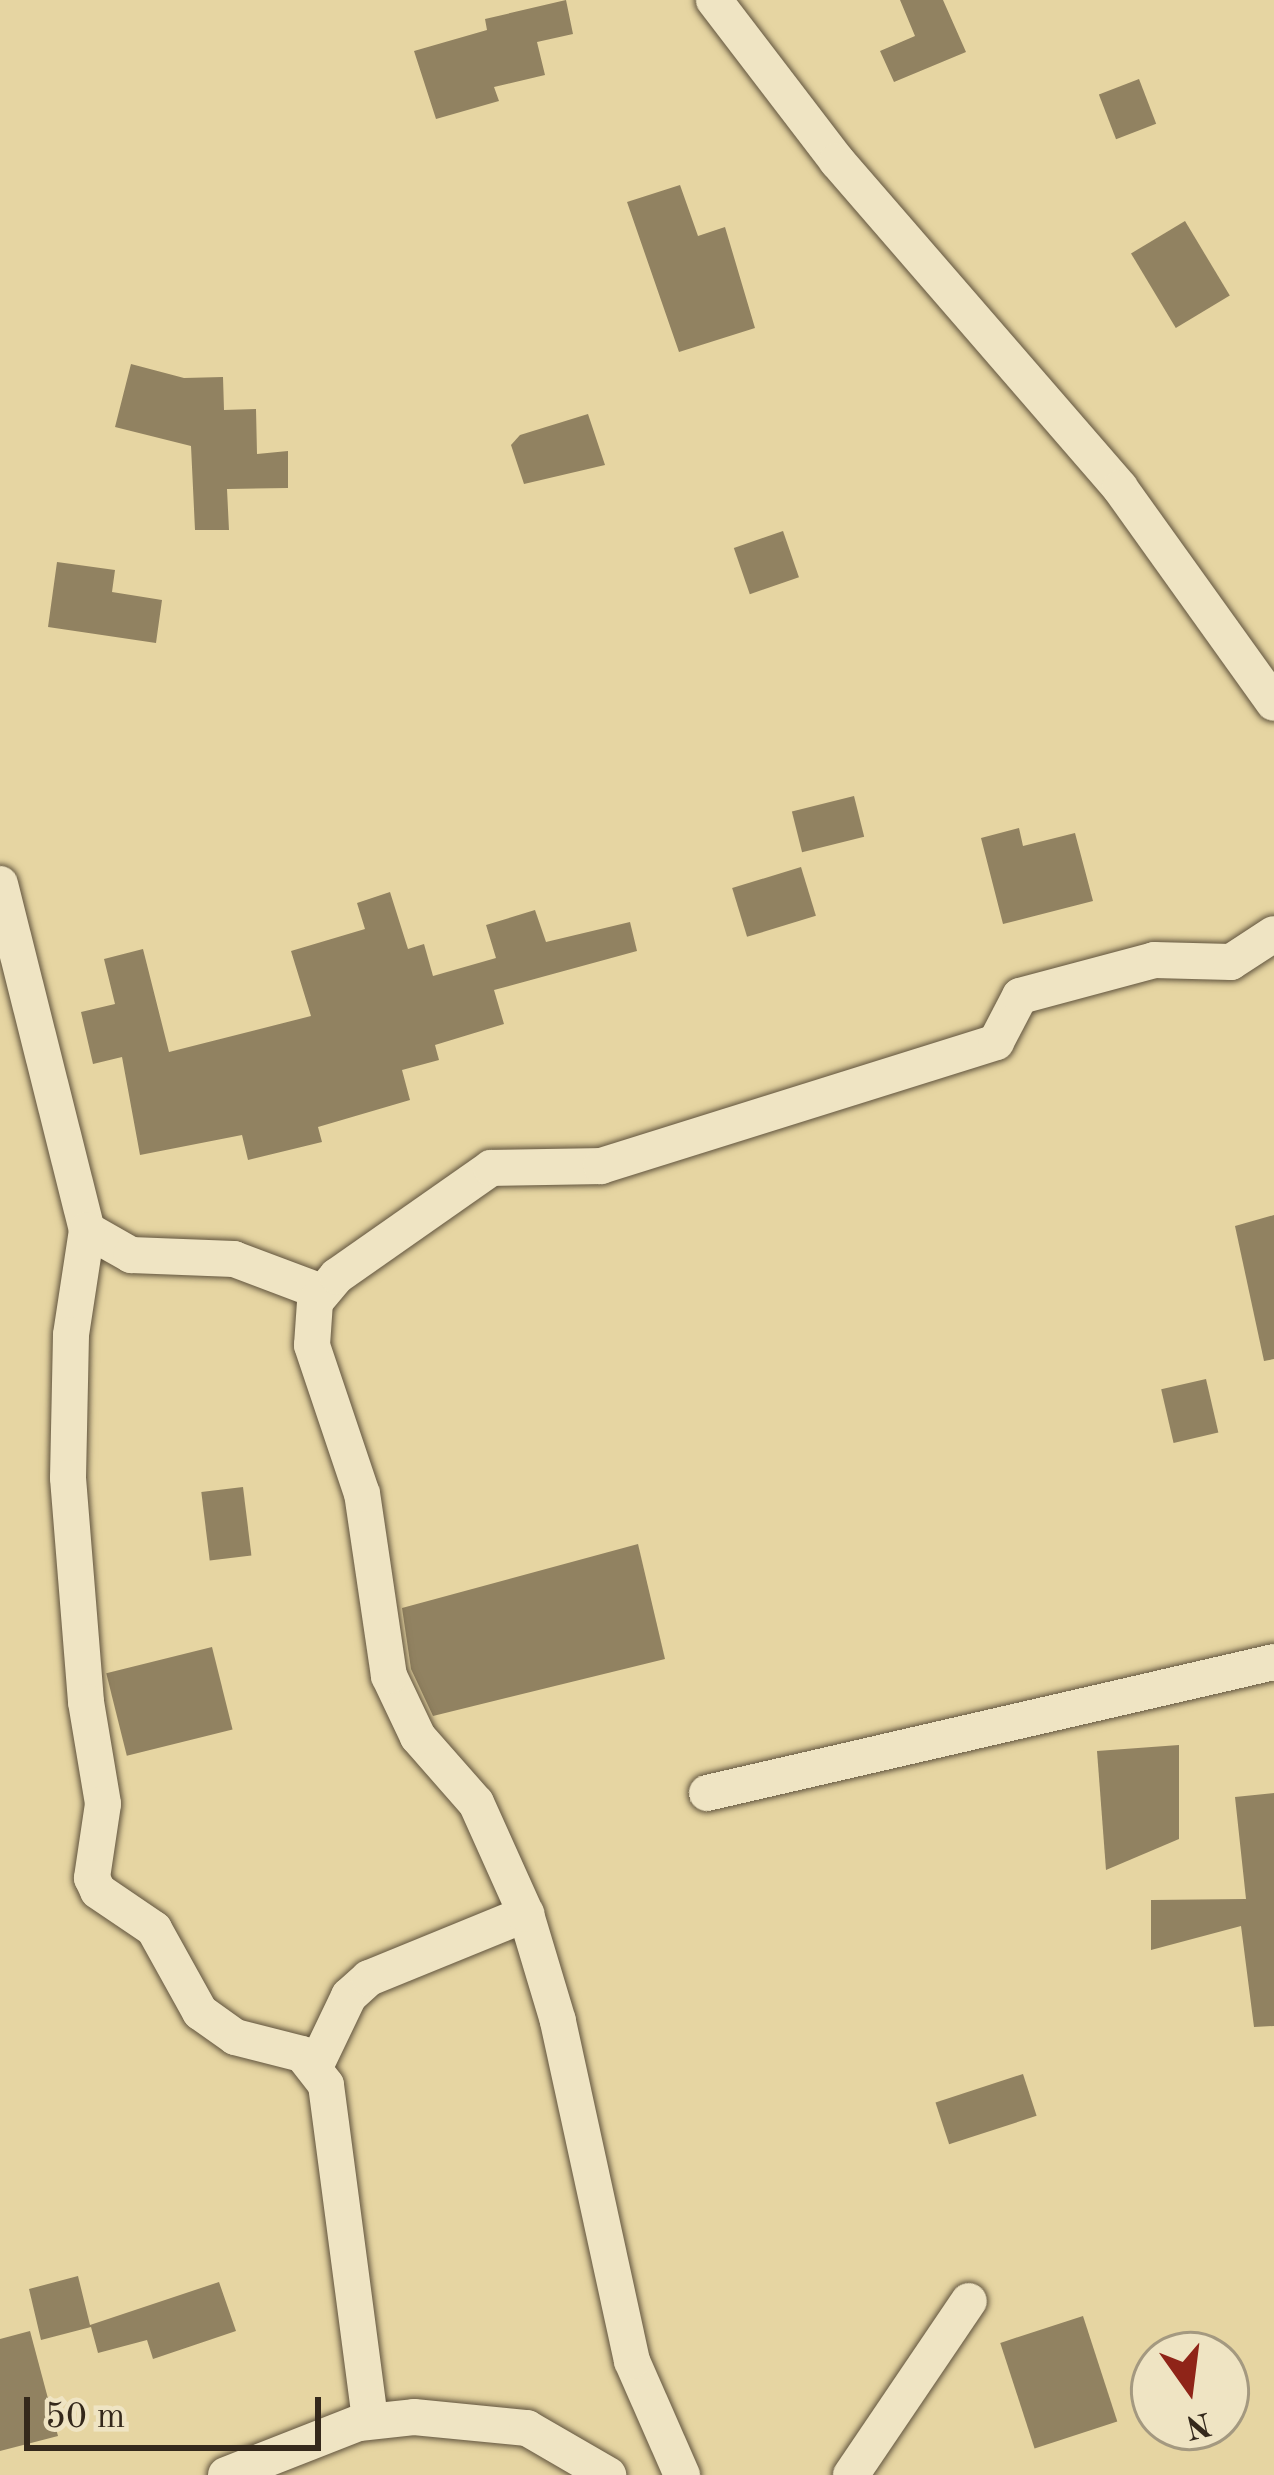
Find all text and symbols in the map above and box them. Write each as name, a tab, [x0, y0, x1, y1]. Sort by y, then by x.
north arrow	[1130, 2331, 1250, 2451]
scale bar	[30, 2373, 327, 2447]
text: 50 m	[45, 2400, 125, 2436]
text: N	[1182, 2404, 1214, 2443]

